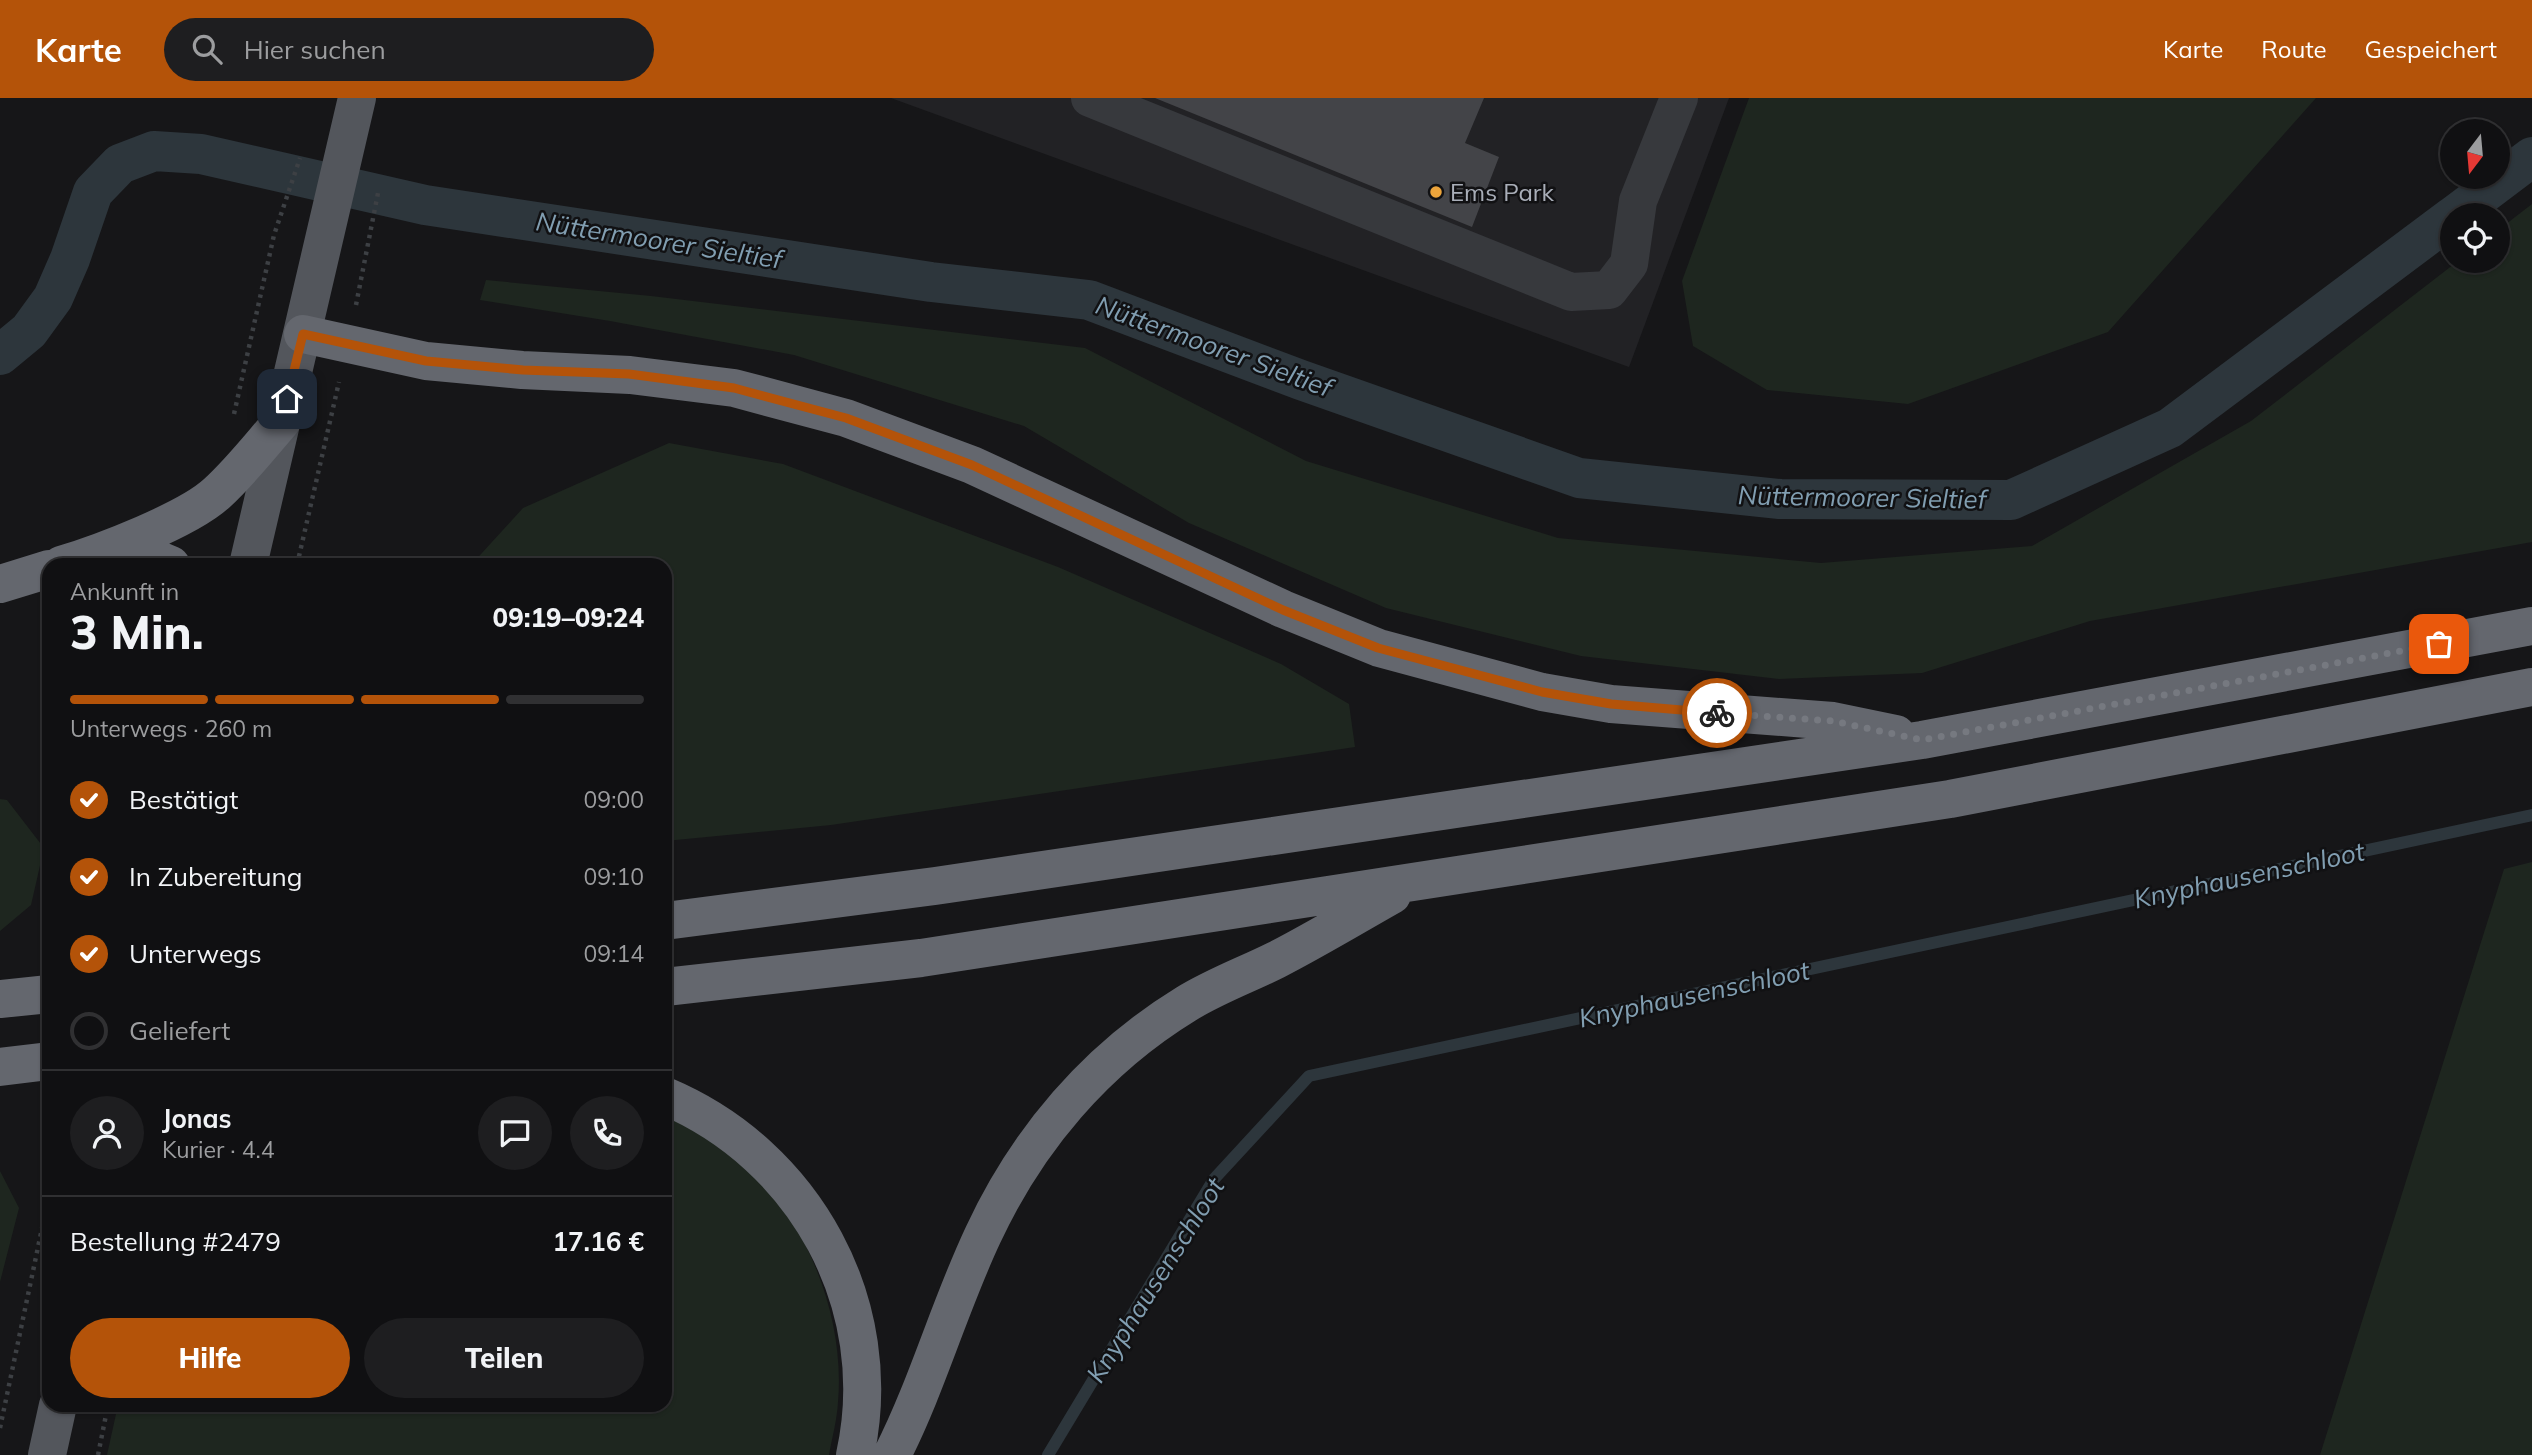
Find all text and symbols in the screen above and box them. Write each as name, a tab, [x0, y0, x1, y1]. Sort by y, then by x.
search box	[164, 18, 654, 81]
text: Karte	[35, 29, 122, 70]
icon: search	[188, 30, 226, 68]
text: Hier suchen	[244, 33, 386, 66]
text: Karte	[2163, 34, 2223, 64]
text: Route	[2261, 34, 2327, 64]
text: Gespeichert	[2365, 34, 2497, 64]
north arrow	[2440, 119, 2510, 189]
map controls	[2440, 119, 2510, 273]
place label: Ems Park	[1450, 177, 1555, 207]
marker: Ems Park	[1428, 184, 1444, 200]
button: locate	[2440, 203, 2510, 273]
water label: Nüttermoorer Sieltief	[534, 204, 787, 276]
water label: Nüttermoorer Sieltief	[1091, 288, 1339, 405]
pin	[257, 369, 317, 429]
icon: home	[268, 380, 306, 418]
water label: Nüttermoorer Sieltief	[1737, 478, 1989, 516]
text: Ankunft in	[70, 577, 179, 606]
text: 09:19–09:24	[493, 601, 644, 634]
text: 3 Min.	[70, 603, 204, 661]
pin	[2409, 614, 2469, 674]
icon: bag	[2420, 625, 2458, 663]
courier	[1682, 678, 1752, 748]
icon: bike	[1698, 694, 1736, 732]
text: Unterwegs · 260 m	[70, 714, 272, 743]
icon: check	[70, 781, 108, 819]
text: Bestätigt	[129, 783, 238, 816]
text: 09:00	[584, 785, 644, 814]
water label: Knyphausenschloot	[2131, 834, 2368, 916]
icon: check	[70, 858, 108, 896]
text: In Zubereitung	[129, 860, 302, 893]
text: 09:10	[584, 862, 644, 891]
icon: check	[70, 935, 108, 973]
text: Unterwegs	[129, 937, 262, 970]
text: 09:14	[584, 939, 644, 968]
water label: Knyphausenschloot	[1576, 953, 1813, 1035]
text: Geliefert	[129, 1014, 230, 1047]
button: person	[70, 1096, 144, 1170]
button: chat	[478, 1096, 552, 1170]
button: phone	[570, 1096, 644, 1170]
text: Jonas	[162, 1102, 232, 1135]
text: Kurier · 4.4	[162, 1135, 274, 1164]
water label: Knyphausenschloot	[1079, 1171, 1232, 1388]
text: Bestellung #2479	[70, 1225, 281, 1258]
text: 17.16 €	[552, 1225, 644, 1258]
button: Hilfe	[70, 1318, 350, 1398]
button: Teilen	[364, 1318, 644, 1398]

